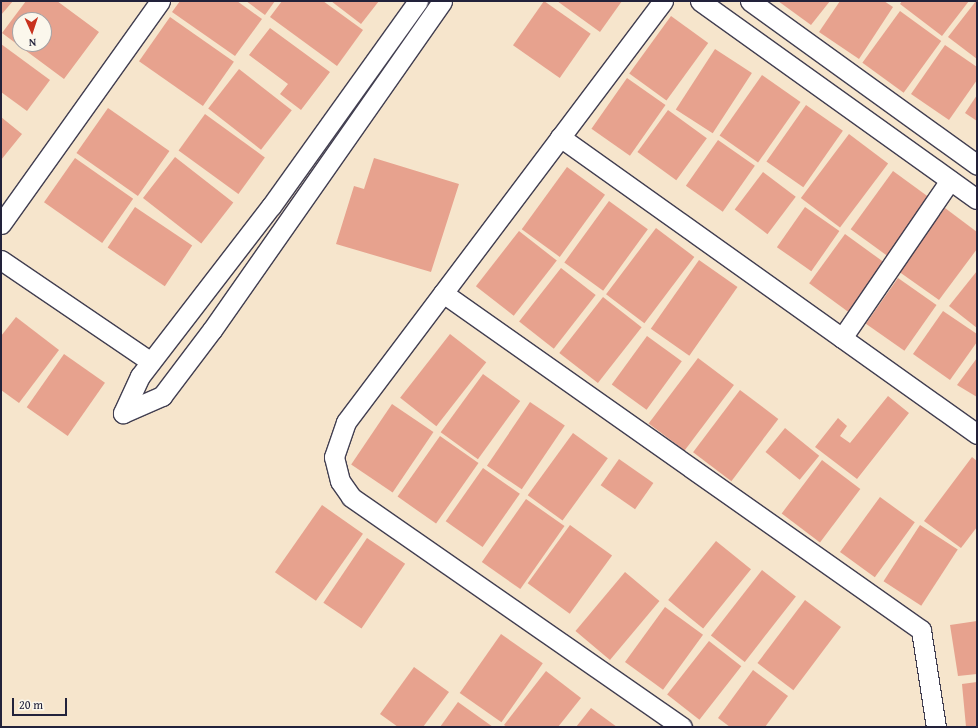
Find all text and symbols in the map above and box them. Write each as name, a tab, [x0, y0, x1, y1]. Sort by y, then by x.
north arrow	[12, 12, 52, 52]
text: N	[28, 35, 37, 51]
scale bar	[14, 690, 69, 716]
text: 20 m	[19, 696, 43, 713]

